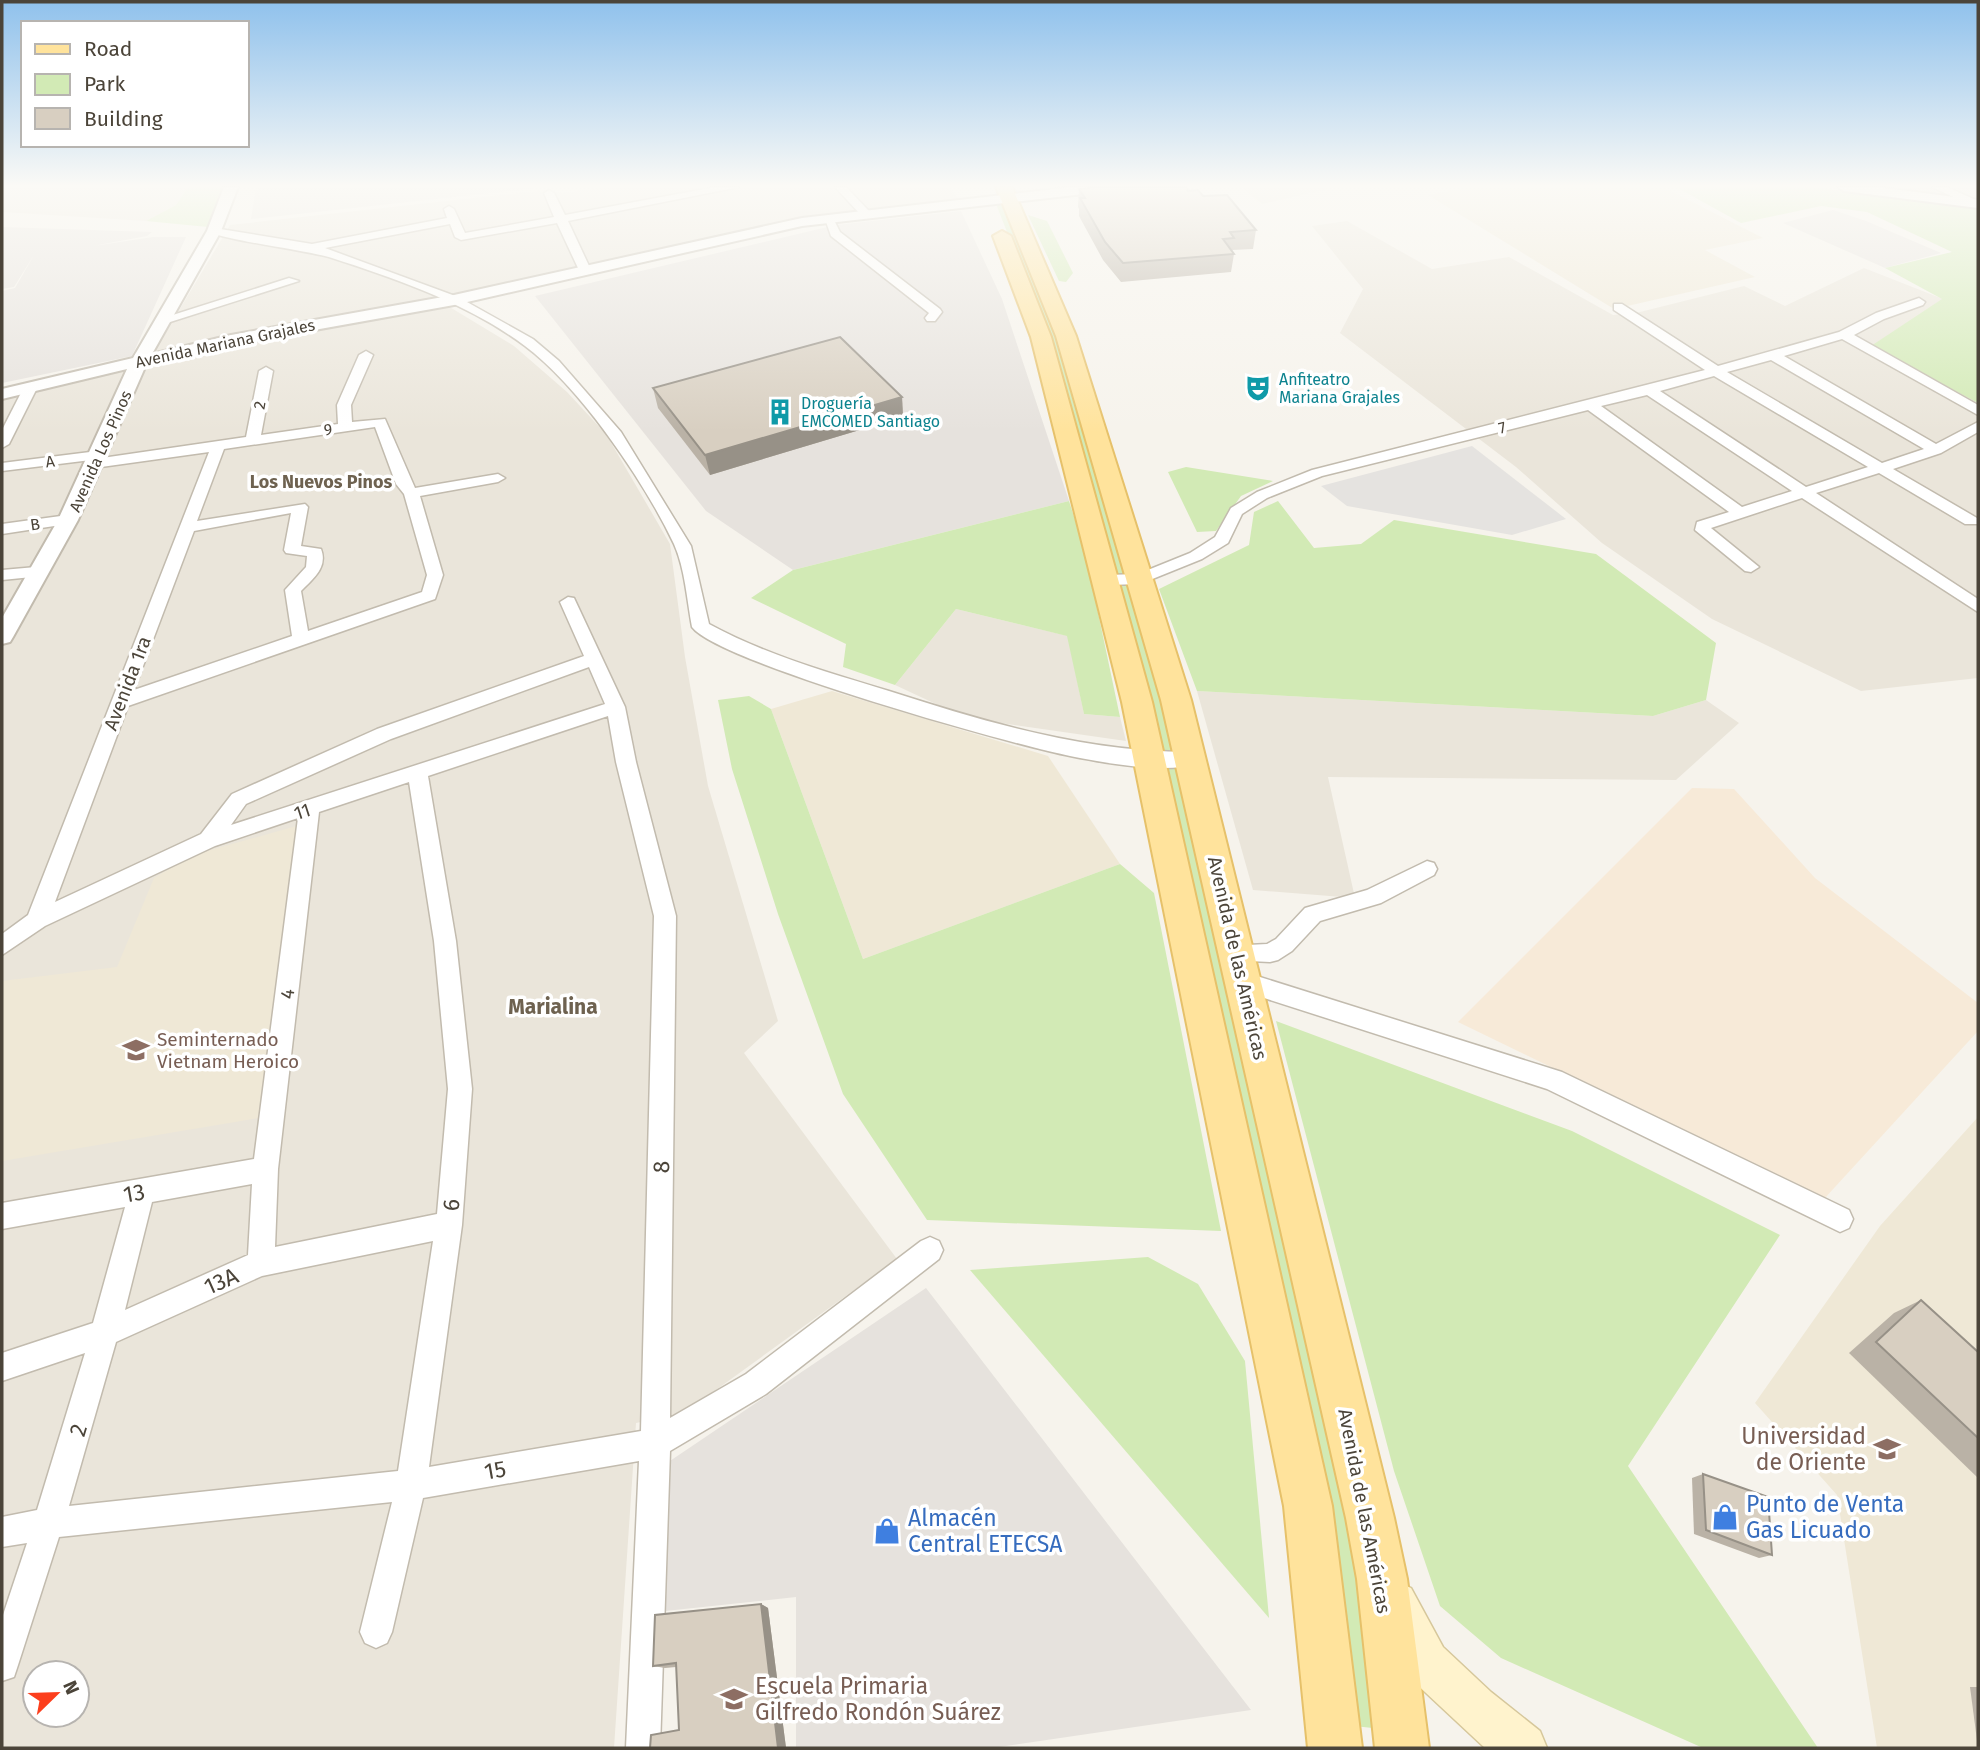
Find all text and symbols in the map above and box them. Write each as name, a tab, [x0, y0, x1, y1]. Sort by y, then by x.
legend	[21, 21, 248, 147]
text: Road	[84, 36, 132, 62]
text: Park	[84, 71, 126, 97]
text: Building	[84, 106, 163, 132]
street label: Avenida Mariana Grajales	[134, 315, 317, 372]
place label: Anfiteatro Mariana Grajales	[1279, 370, 1400, 407]
theatre icon: Anfiteatro Mariana Grajales	[1243, 373, 1273, 403]
street label: Avenida Los Pinos	[65, 388, 136, 515]
place label: Droguería EMCOMED Santiago	[801, 394, 940, 431]
building icon: Droguería EMCOMED Santiago	[765, 397, 795, 427]
street label: 2	[249, 399, 270, 411]
street label: 7	[1496, 417, 1508, 438]
street label: 9	[322, 419, 334, 440]
street label: A	[44, 451, 57, 471]
district label: Los Nuevos Pinos	[250, 471, 392, 493]
street label: B	[29, 514, 41, 535]
street label: Avenida 1ra	[99, 633, 156, 734]
street label: 11	[291, 798, 313, 825]
street label: Avenida de las Américas	[1203, 854, 1272, 1062]
street label: 4	[275, 988, 300, 1000]
district label: Marialina	[508, 994, 598, 1020]
place label: Seminternado Vietnam Heroico	[157, 1028, 299, 1073]
school or university icon: Seminternado Vietnam Heroico	[121, 1035, 151, 1065]
street label: 8	[647, 1160, 675, 1174]
street label: 13	[121, 1177, 147, 1209]
street label: 6	[437, 1198, 465, 1212]
street label: 13A	[199, 1261, 243, 1301]
street label: Avenida de las Américas	[1333, 1407, 1396, 1616]
street label: 2	[63, 1420, 93, 1440]
place label: Universidad de Oriente	[1741, 1422, 1866, 1476]
school or university icon: Universidad de Oriente	[1872, 1434, 1902, 1464]
street label: 15	[482, 1454, 508, 1486]
place label: Punto de Venta Gas Licuado	[1746, 1490, 1904, 1544]
shop icon: Punto de Venta Gas Licuado	[1710, 1502, 1740, 1532]
place label: Almacén Central ETECSA	[908, 1504, 1063, 1558]
shop icon: Almacén Central ETECSA	[872, 1516, 902, 1546]
north arrow	[21, 1659, 91, 1729]
place label: Escuela Primaria Gilfredo Rondón Suárez	[755, 1672, 1001, 1726]
text: N	[58, 1677, 84, 1698]
school or university icon: Escuela Primaria Gilfredo Rondón Suárez	[719, 1684, 749, 1714]

